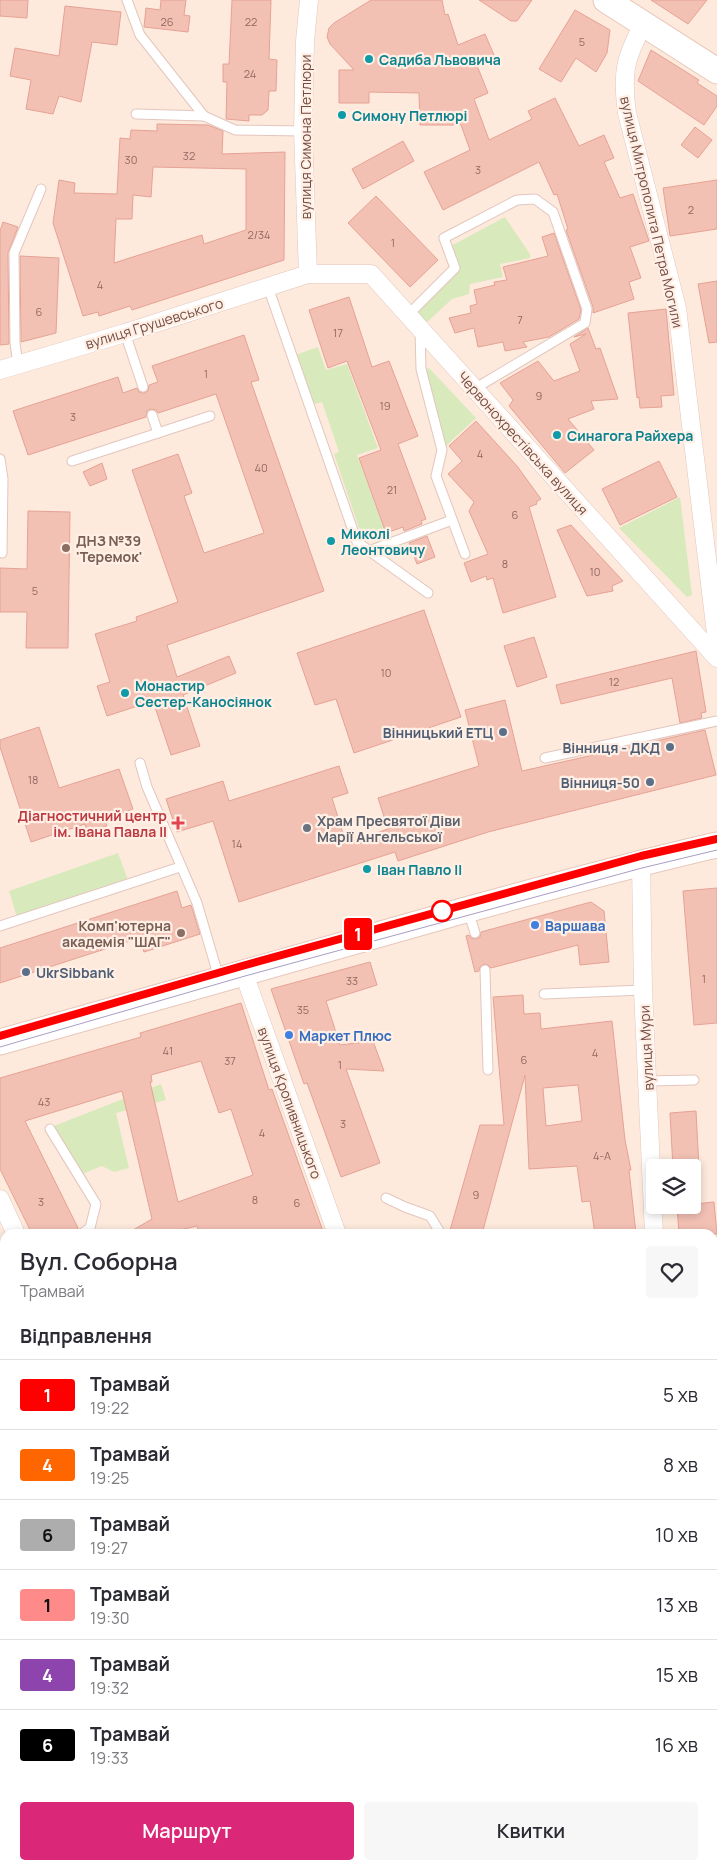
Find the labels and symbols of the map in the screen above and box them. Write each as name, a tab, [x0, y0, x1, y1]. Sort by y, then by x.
house number: 26	[160, 14, 174, 29]
house number: 22	[245, 14, 257, 29]
house number: 5	[579, 34, 585, 49]
place label: Садиба Львовича	[379, 50, 501, 69]
marker: Садиба Львовича	[363, 53, 375, 65]
street label: вулиця Симона Петлюри	[296, 55, 315, 219]
house number: 24	[244, 66, 256, 81]
street label: вулиця Митрополита Петра Могили	[616, 94, 688, 330]
place label: Симону Петлюрі	[352, 106, 468, 125]
marker: Симону Петлюрі	[336, 109, 348, 121]
house number: 32	[183, 148, 195, 163]
house number: 30	[125, 152, 137, 167]
house number: 3	[475, 162, 481, 177]
house number: 2	[688, 202, 694, 217]
house number: 2/34	[247, 227, 271, 242]
house number: 1	[391, 235, 395, 250]
house number: 4	[97, 277, 103, 292]
street label: вулиця Грушевського	[83, 293, 225, 353]
house number: 6	[36, 304, 43, 319]
house number: 7	[517, 312, 523, 327]
house number: 17	[333, 325, 343, 340]
house number: 1	[204, 366, 208, 381]
street label: Червонохрестівська вулиця	[453, 367, 593, 519]
house number: 9	[536, 388, 543, 403]
house number: 19	[379, 398, 391, 413]
house number: 3	[70, 409, 76, 424]
place label: Синагога Райхера	[567, 426, 693, 445]
marker: Синагога Райхера	[551, 429, 563, 441]
house number: 4	[477, 446, 483, 461]
house number: 40	[254, 460, 268, 475]
house number: 21	[387, 482, 397, 497]
house number: 6	[512, 507, 519, 522]
place label: Миколі Леонтовичу	[341, 524, 425, 559]
place label: ДНЗ №39 'Теремок'	[76, 531, 142, 566]
marker: Миколі Леонтовичу	[325, 535, 337, 547]
marker: ДНЗ №39 'Теремок'	[60, 542, 72, 554]
house number: 8	[502, 556, 508, 571]
house number: 10	[589, 564, 601, 579]
house number: 5	[32, 583, 38, 598]
house number: 10	[380, 665, 392, 680]
house number: 12	[609, 674, 619, 689]
place label: Монастир Сестер-Каносіянок	[135, 676, 272, 711]
marker: Монастир Сестер-Каносіянок	[119, 687, 131, 699]
place label: Вінницький ЕТЦ	[383, 723, 493, 742]
marker: Вінницький ЕТЦ	[497, 726, 509, 738]
place label: Вінниця - ДКД	[562, 738, 660, 757]
marker: Вінниця - ДКД	[664, 741, 676, 753]
house number: 18	[28, 772, 38, 787]
place label: Вінниця-50	[561, 773, 640, 792]
marker: Вінниця-50	[644, 776, 656, 788]
place label: Діагностичний центр ім. Івана Павла II	[17, 806, 167, 841]
place label: Храм Пресвятої Діви Марії Ангельської	[317, 811, 461, 846]
marker: Діагностичний центр ім. Івана Павла II	[171, 816, 185, 830]
marker: Храм Пресвятої Діви Марії Ангельської	[301, 822, 313, 834]
house number: 14	[232, 836, 242, 851]
place label: Іван Павло II	[377, 860, 462, 879]
marker: Іван Павло II	[361, 863, 373, 875]
unlabelled marker	[431, 900, 453, 922]
place label: Комп'ютерна академія "ШАГ"	[62, 916, 171, 951]
place label: Варшава	[545, 916, 606, 935]
line badge: 1	[342, 918, 374, 950]
marker: Варшава	[529, 919, 541, 931]
marker: Комп'ютерна академія "ШАГ"	[175, 927, 187, 939]
place label: UkrSibbank	[36, 963, 114, 982]
marker: UkrSibbank	[20, 966, 32, 978]
house number: 1	[702, 971, 706, 986]
house number: 33	[346, 973, 358, 988]
house number: 35	[297, 1002, 309, 1017]
street label: вулиця Мури	[634, 1005, 658, 1091]
street label: вулиця Кропивницького	[254, 1024, 326, 1182]
place label: Маркет Плюс	[299, 1026, 392, 1045]
marker: Маркет Плюс	[283, 1029, 295, 1041]
house number: 41	[163, 1043, 173, 1058]
house number: 4	[592, 1045, 598, 1060]
house number: 6	[521, 1052, 528, 1067]
house number: 37	[224, 1053, 236, 1068]
house number: 1	[338, 1057, 342, 1072]
house number: 43	[38, 1094, 50, 1109]
house number: 3	[340, 1116, 346, 1131]
house number: 4	[259, 1125, 265, 1140]
house number: 4-А	[593, 1148, 611, 1163]
house number: 9	[473, 1187, 480, 1202]
house number: 8	[252, 1192, 258, 1207]
house number: 3	[38, 1194, 44, 1209]
house number: 6	[294, 1195, 301, 1210]

